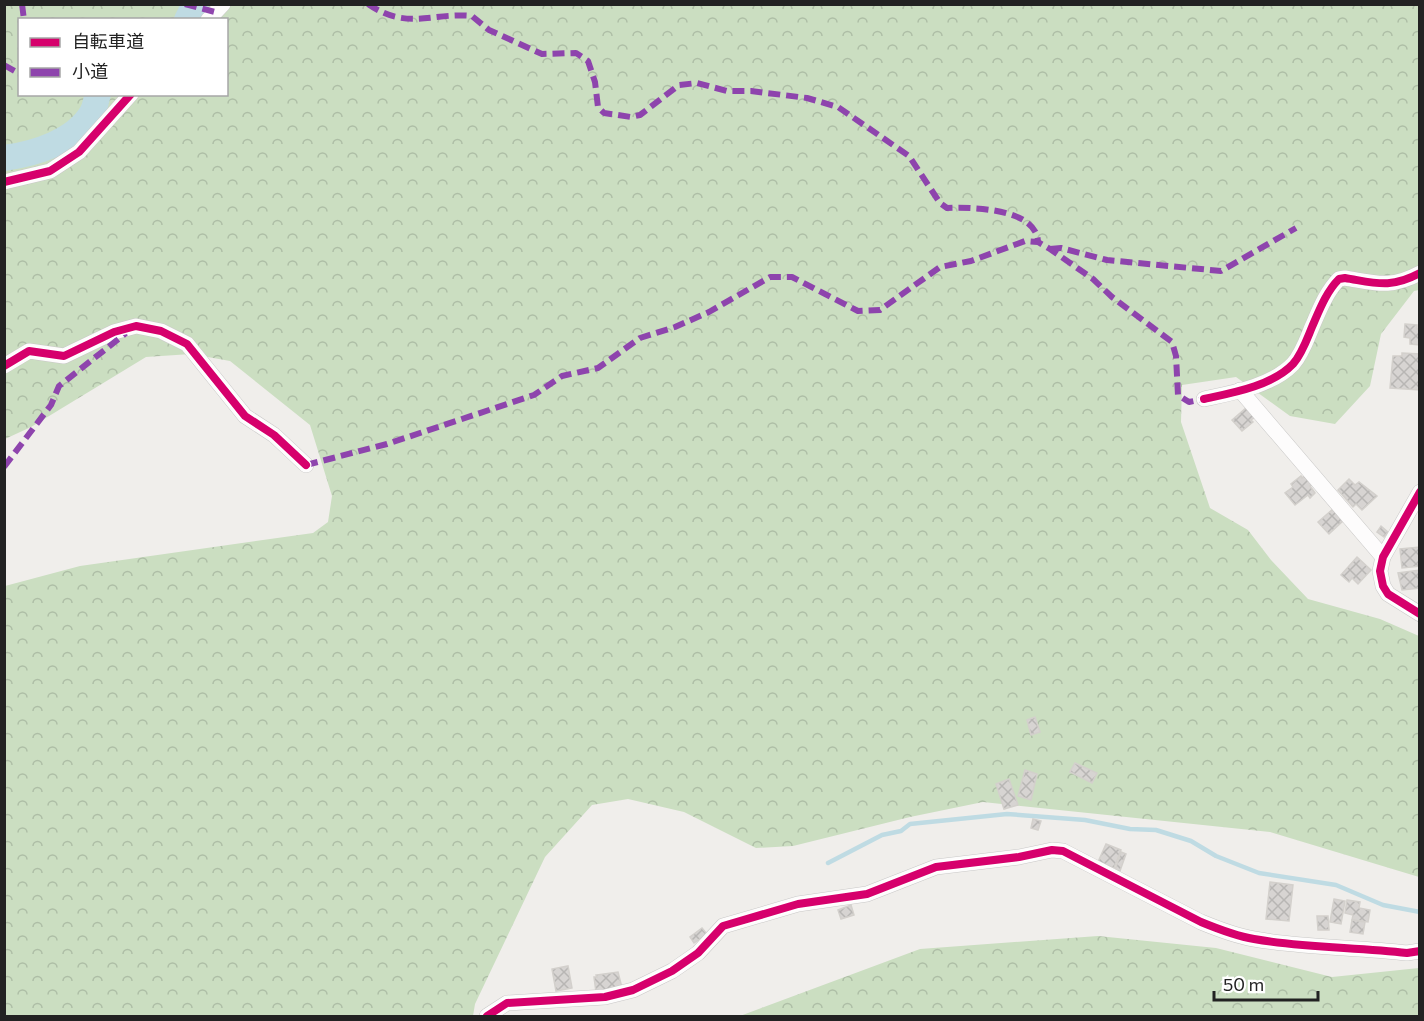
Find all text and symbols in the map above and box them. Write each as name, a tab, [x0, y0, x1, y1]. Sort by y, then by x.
legend	[18, 18, 228, 96]
text: 自転車道	[72, 30, 144, 52]
text: 小道	[72, 60, 108, 82]
scale bar	[1214, 964, 1318, 1002]
text: 50 m	[1223, 973, 1264, 995]

